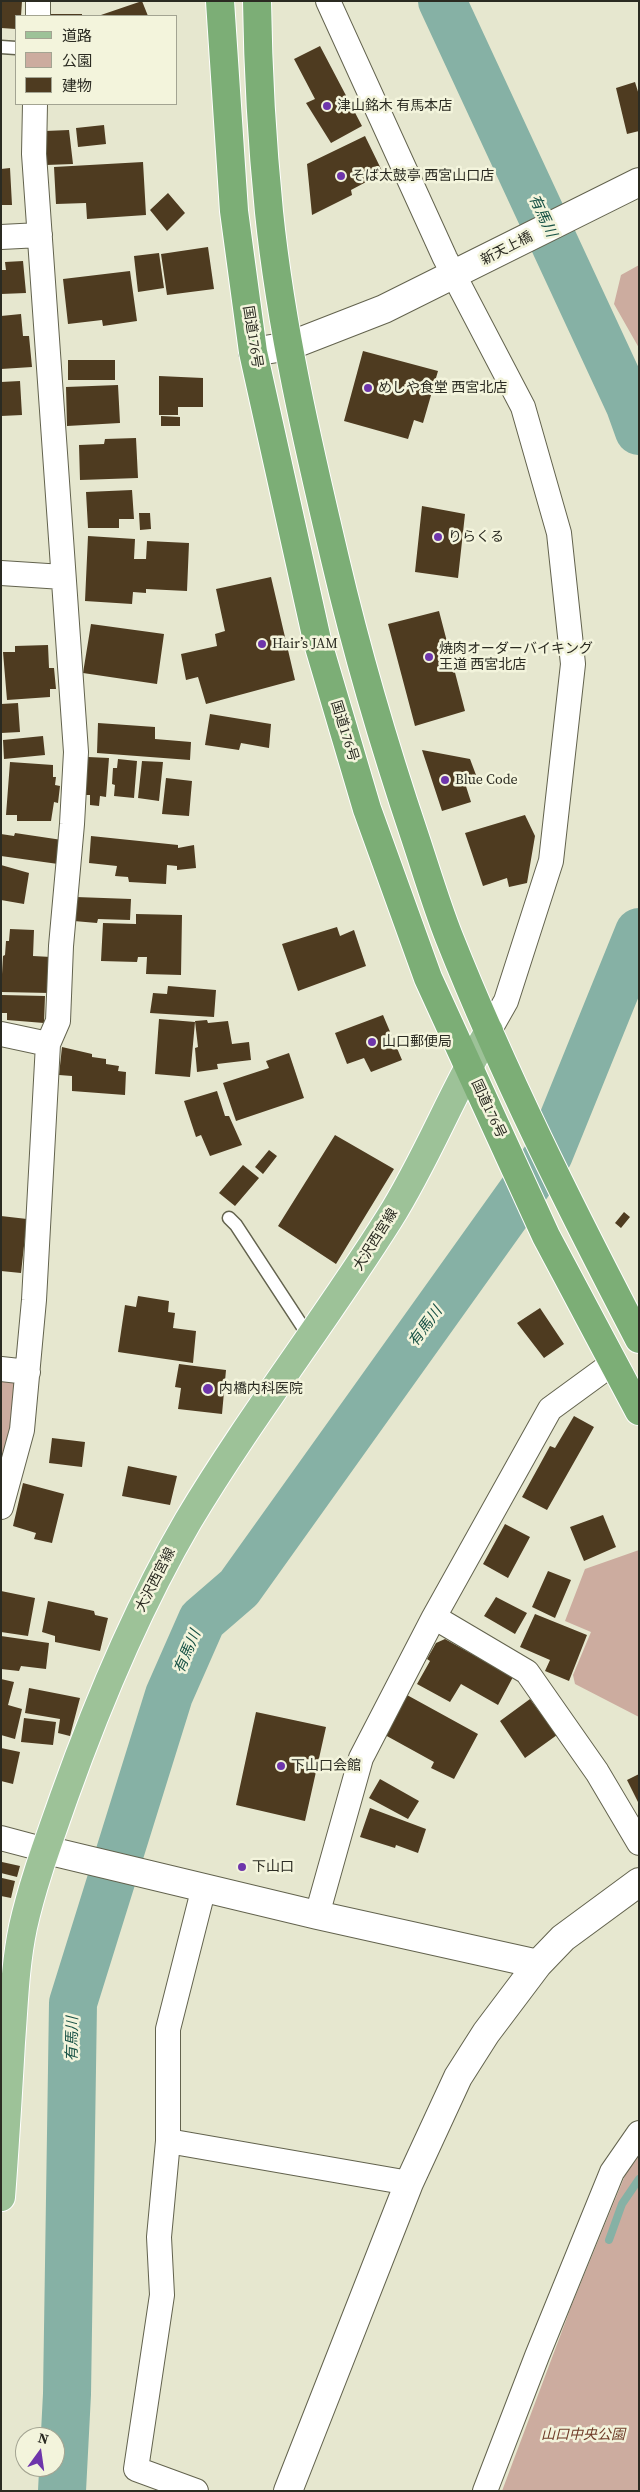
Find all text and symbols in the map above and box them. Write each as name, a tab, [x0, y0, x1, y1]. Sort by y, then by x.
legend	[15, 15, 178, 105]
text: 道路	[62, 25, 92, 46]
text: 公園	[62, 50, 92, 71]
text: 建物	[62, 75, 92, 96]
place label: 津山銘木 有馬本店	[337, 98, 452, 114]
marker: 津山銘木 有馬本店	[321, 100, 333, 112]
place label: そば太鼓亭 西宮山口店	[351, 168, 494, 184]
marker: そば太鼓亭 西宮山口店	[335, 170, 347, 182]
water label: 有馬川	[524, 192, 560, 240]
street label: 新天上橋	[478, 229, 536, 269]
street label: 国道176号	[239, 305, 265, 369]
place label: めしや食堂 西宮北店	[378, 380, 507, 396]
marker: めしや食堂 西宮北店	[362, 382, 374, 394]
place label: りらくる	[448, 529, 504, 545]
marker: りらくる	[432, 531, 444, 543]
place label: Hair’s JAM	[272, 636, 338, 652]
marker: Hair’s JAM	[256, 638, 268, 650]
place label: 焼肉オーダーバイキング 王道 西宮北店	[439, 641, 593, 674]
marker: 焼肉オーダーバイキング 王道 西宮北店	[423, 651, 435, 663]
street label: 国道176号	[327, 698, 361, 764]
place label: Blue Code	[455, 772, 518, 788]
marker: Blue Code	[439, 774, 451, 786]
place label: 山口郵便局	[382, 1034, 452, 1050]
marker: 山口郵便局	[366, 1036, 378, 1048]
street label: 国道176号	[467, 1077, 509, 1141]
street label: 大沢西宮線	[350, 1206, 402, 1274]
water label: 有馬川	[405, 1304, 447, 1350]
place label: 内橋内科医院	[219, 1381, 303, 1397]
marker: 内橋内科医院	[201, 1382, 215, 1396]
street label: 大沢西宮線	[133, 1545, 179, 1615]
water label: 有馬川	[171, 1628, 205, 1676]
place label: 下山口会館	[291, 1758, 361, 1774]
marker: 下山口会館	[275, 1760, 287, 1772]
place label: 下山口	[252, 1859, 294, 1875]
marker: 下山口	[236, 1861, 248, 1873]
water label: 有馬川	[64, 2016, 82, 2062]
north arrow	[15, 2427, 65, 2477]
text: N	[36, 2427, 51, 2449]
park label: 山口中央公園	[541, 2427, 625, 2443]

